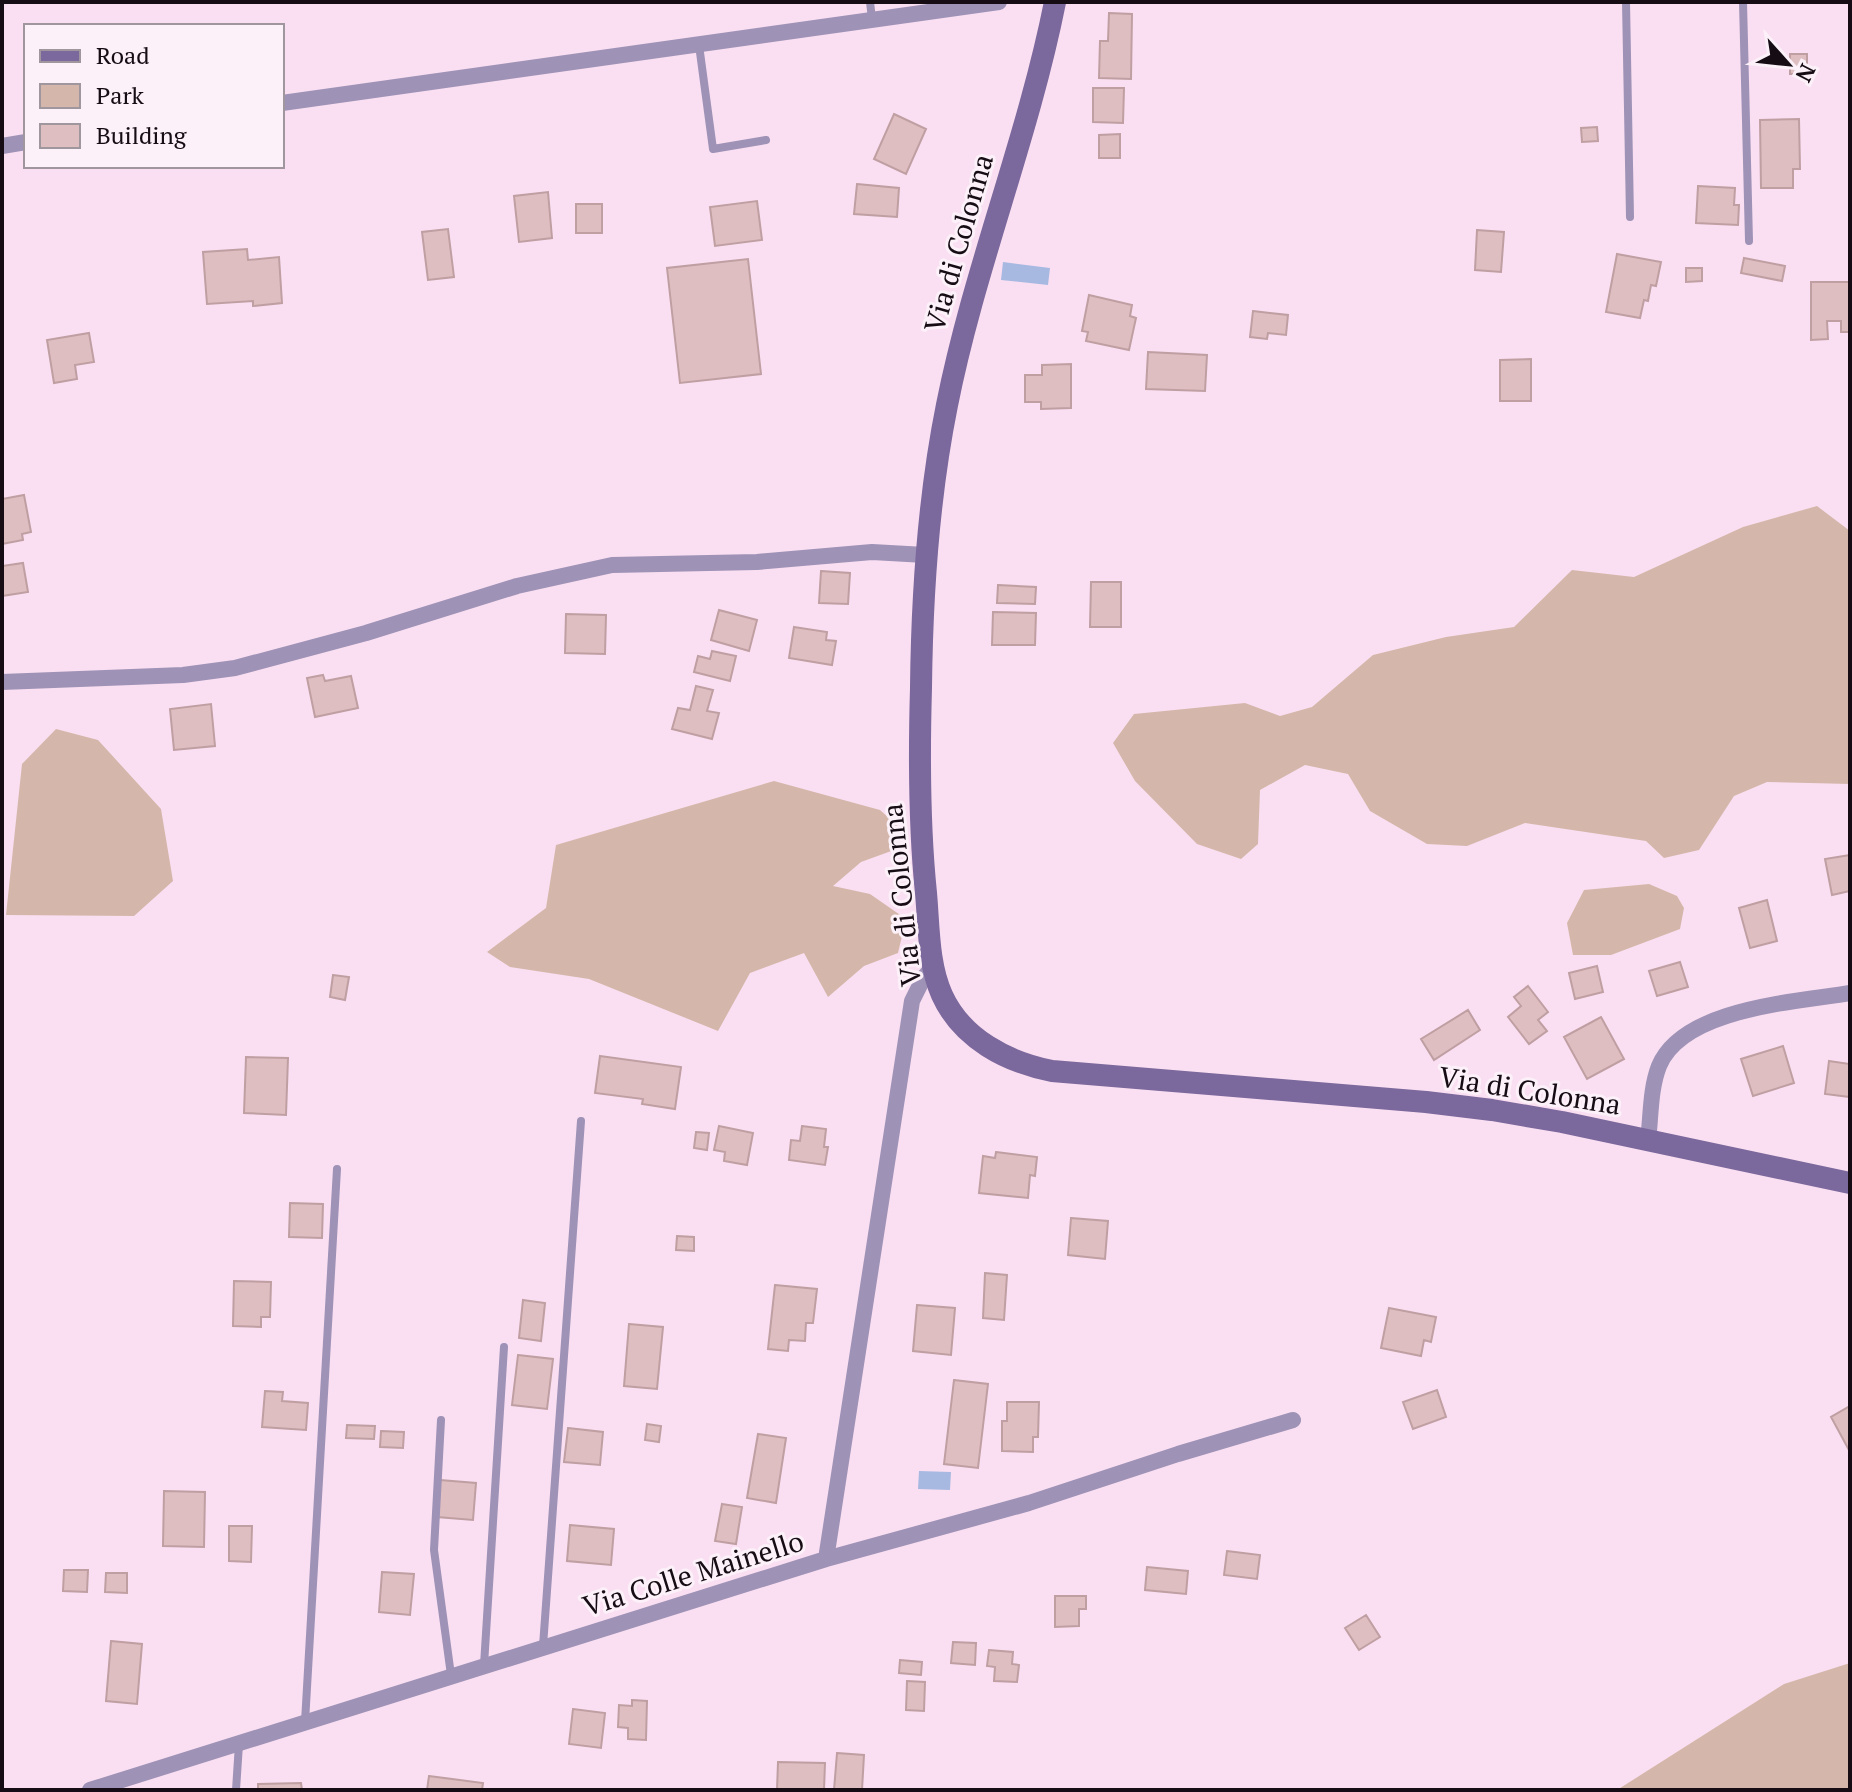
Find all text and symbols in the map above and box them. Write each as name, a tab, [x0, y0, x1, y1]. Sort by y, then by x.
legend	[24, 24, 284, 168]
north arrow	[1748, 24, 1828, 104]
text: Road	[96, 39, 150, 71]
text: N	[1789, 59, 1823, 88]
text: Park	[96, 79, 145, 111]
text: Building	[96, 119, 187, 151]
street label: Via di Colonna	[915, 150, 1001, 336]
street label: Via di Colonna	[873, 802, 929, 988]
street label: Via di Colonna	[1437, 1057, 1623, 1123]
street label: Via Colle Mainello	[578, 1522, 808, 1624]

